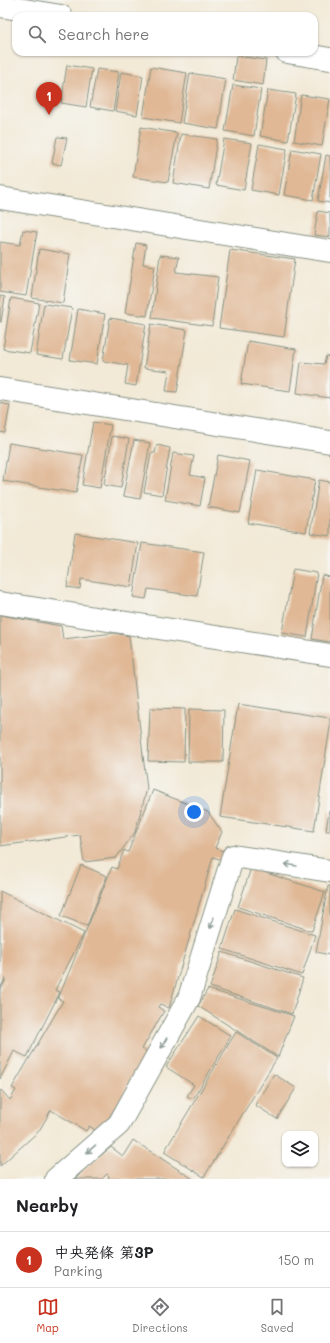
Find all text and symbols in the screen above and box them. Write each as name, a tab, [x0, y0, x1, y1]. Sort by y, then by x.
search box	[12, 12, 318, 56]
icon: search	[26, 23, 48, 45]
text: Search here	[58, 24, 149, 44]
pin: 1	[36, 82, 62, 115]
your location	[184, 802, 204, 822]
one-way arrow	[285, 861, 298, 869]
one-way arrow	[208, 917, 215, 930]
one-way arrow	[159, 1037, 167, 1049]
map controls	[282, 1131, 318, 1167]
button: layers	[282, 1131, 318, 1167]
one-way arrow	[85, 1144, 96, 1153]
text: Nearby	[16, 1194, 78, 1216]
text: 中央発條 第3P	[54, 1242, 154, 1262]
text: 1	[26, 1251, 32, 1268]
text: 150 m	[278, 1251, 314, 1268]
text: Parking	[54, 1262, 102, 1279]
tab: Map	[37, 1296, 59, 1335]
tab: Directions	[132, 1296, 188, 1335]
tab: Saved	[261, 1296, 293, 1335]

